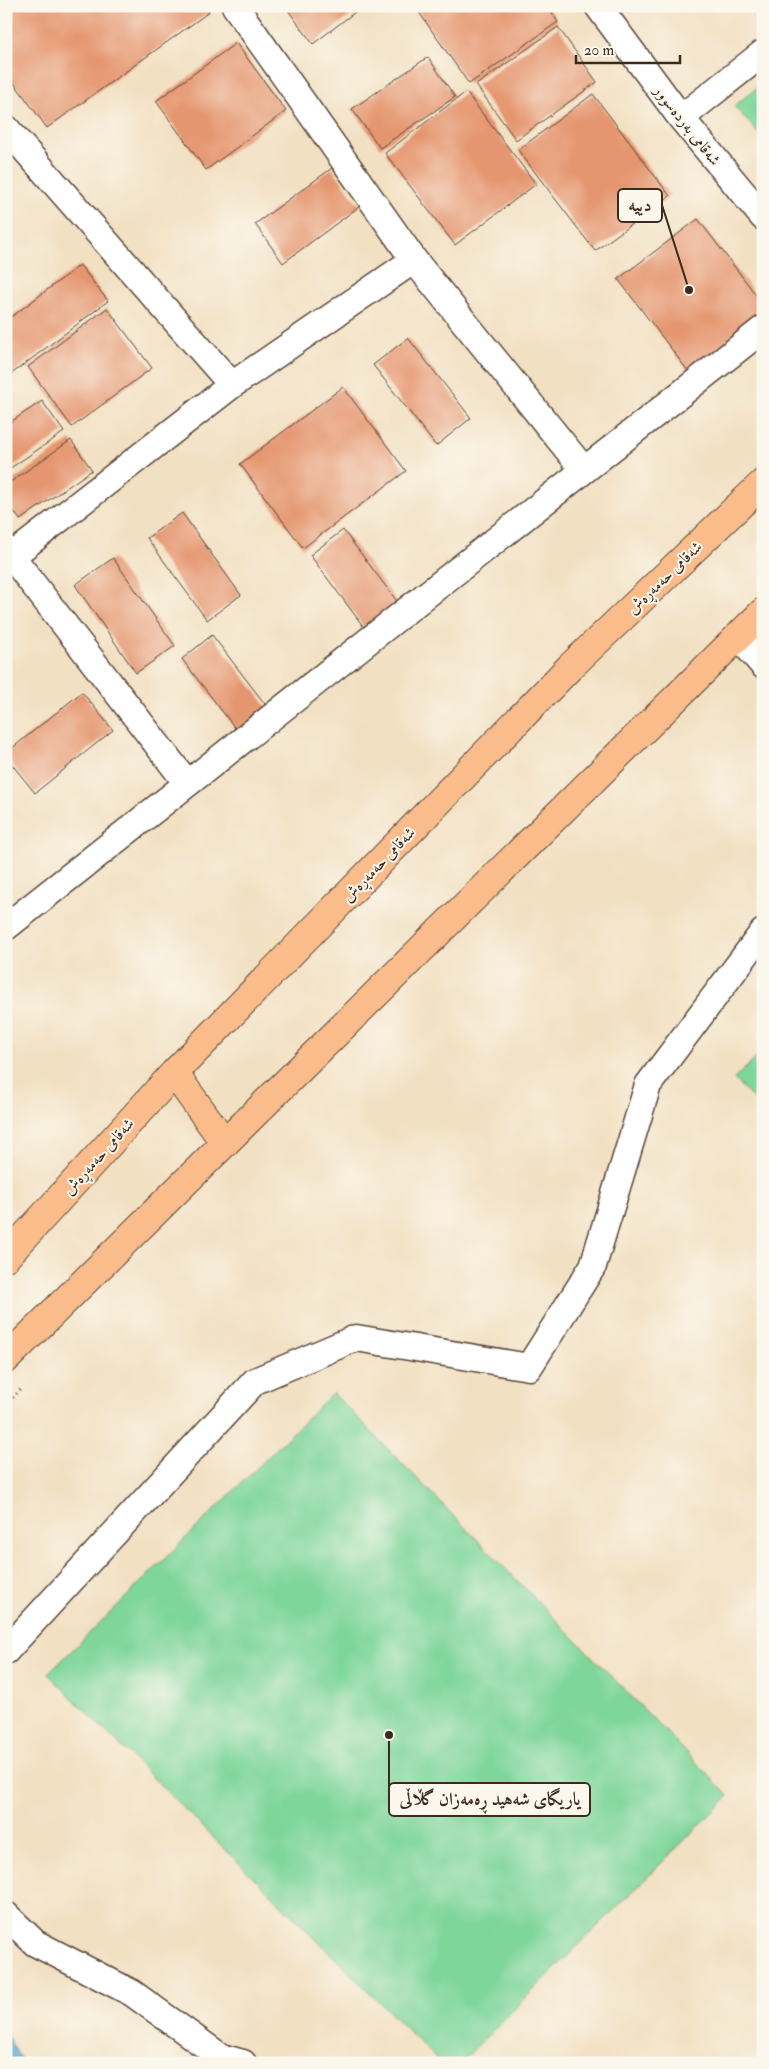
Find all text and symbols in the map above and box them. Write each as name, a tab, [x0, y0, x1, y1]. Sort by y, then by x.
scale bar	[576, 32, 680, 64]
text: 20 m	[584, 41, 614, 60]
street label: شەقامی بەردەسوور	[648, 80, 725, 170]
callout: دییە	[618, 189, 662, 222]
text: دییە	[628, 194, 652, 217]
street label: شەقامی حەمەڕەش	[623, 537, 709, 621]
street label: شەقامی حەمەڕەش	[338, 823, 422, 909]
street label: شەقامی حەمەڕەش	[59, 1114, 141, 1201]
callout: یاریگای شەهید ڕەمەزان گڵاڵی	[389, 1783, 590, 1816]
text: یاریگای شەهید ڕەمەزان گڵاڵی	[399, 1787, 582, 1814]

